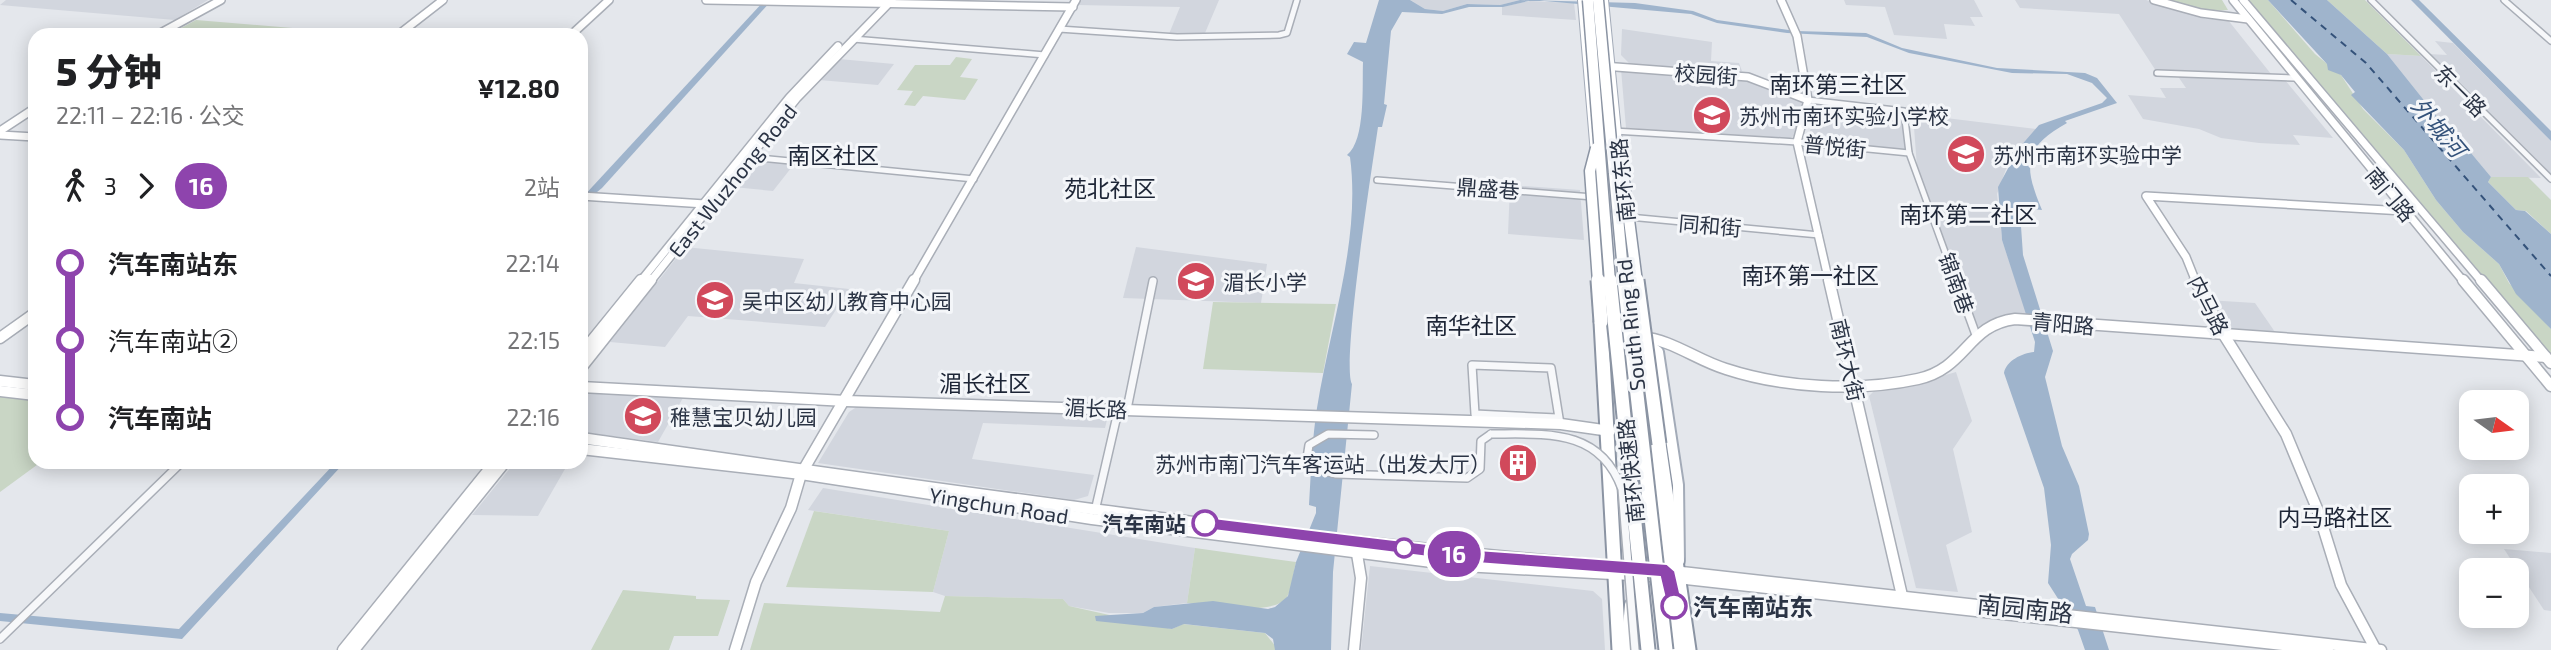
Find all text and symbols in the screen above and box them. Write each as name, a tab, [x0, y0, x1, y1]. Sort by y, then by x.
text: 5 分钟	[56, 48, 161, 94]
street label: 校园街	[1674, 59, 1738, 89]
street label: 东一路	[2430, 59, 2492, 121]
district label: 南环第三社区	[1769, 70, 1907, 98]
text: ¥12.80	[477, 72, 560, 103]
water label: 外城河	[2406, 92, 2474, 165]
school or university icon: 苏州市南环实验小学校	[1691, 94, 1733, 136]
street label: East Wuzhong Road	[663, 98, 801, 262]
text: 22:11 – 22:16 · 公交	[56, 101, 245, 129]
place label: 苏州市南环实验小学校	[1739, 103, 1949, 128]
street label: 普悦街	[1802, 130, 1868, 162]
school or university icon: 苏州市南环实验中学	[1945, 133, 1987, 175]
street label: 南环东路	[1605, 137, 1639, 223]
district label: 南区社区	[787, 141, 879, 169]
place label: 苏州市南环实验中学	[1993, 142, 2182, 167]
street label: 南门路	[2361, 162, 2421, 226]
icon: walk	[56, 167, 94, 205]
icon: forward	[127, 167, 165, 205]
text: 16	[189, 171, 213, 200]
text: 3	[104, 172, 117, 200]
text: 2站	[524, 173, 560, 201]
street label: 鼎盛巷	[1456, 173, 1520, 203]
district label: 苑北社区	[1064, 174, 1156, 202]
district label: 南环第二社区	[1899, 200, 2037, 228]
street label: 同和街	[1678, 210, 1742, 240]
text: 汽车南站东	[108, 248, 238, 279]
text: 22:14	[505, 249, 560, 277]
street label: 锦南巷	[1934, 249, 1980, 317]
street label: South Ring Rd	[1611, 258, 1649, 392]
school or university icon: 湄长小学	[1175, 260, 1217, 302]
district label: 南环第一社区	[1741, 261, 1879, 289]
place label: 湄长小学	[1223, 269, 1307, 294]
street label: 内马路	[2184, 271, 2234, 339]
school or university icon: 吴中区幼儿教育中心园	[694, 279, 736, 321]
place label: 吴中区幼儿教育中心园	[742, 288, 952, 313]
street label: 青阳路	[2031, 308, 2095, 338]
district label: 南华社区	[1425, 311, 1517, 339]
street label: 南环大街	[1826, 316, 1870, 404]
text: 汽车南站②	[108, 325, 238, 356]
text: 22:15	[507, 326, 560, 354]
district label: 湄长社区	[939, 369, 1031, 397]
north arrow	[2459, 390, 2529, 460]
map controls	[2459, 390, 2529, 628]
street label: 湄长路	[1064, 394, 1128, 422]
school or university icon: 稚慧宝贝幼儿园	[622, 395, 664, 437]
text: 汽车南站	[108, 402, 212, 433]
text: 22:16	[506, 403, 560, 431]
place label: 稚慧宝贝幼儿园	[670, 404, 817, 429]
street label: 南环快速路	[1612, 417, 1648, 525]
building icon: 苏州市南门汽车客运站（出发大厅）	[1497, 442, 1539, 484]
place label: 苏州市南门汽车客运站（出发大厅）	[1155, 451, 1491, 476]
button: +	[2459, 474, 2529, 544]
street label: Yingchun Road	[928, 482, 1070, 528]
district label: 内马路社区	[2278, 503, 2393, 531]
marker: 汽车南站	[1192, 510, 1218, 536]
place label: 汽车南站	[1102, 511, 1186, 536]
line badge: 16	[1422, 531, 1486, 577]
unlabelled marker	[1394, 538, 1414, 558]
text: 16	[1442, 539, 1466, 568]
button: −	[2459, 558, 2529, 628]
street label: 南园南路	[1976, 589, 2074, 627]
place label: 汽车南站东	[1693, 592, 1813, 621]
marker: 汽车南站东	[1661, 593, 1687, 619]

